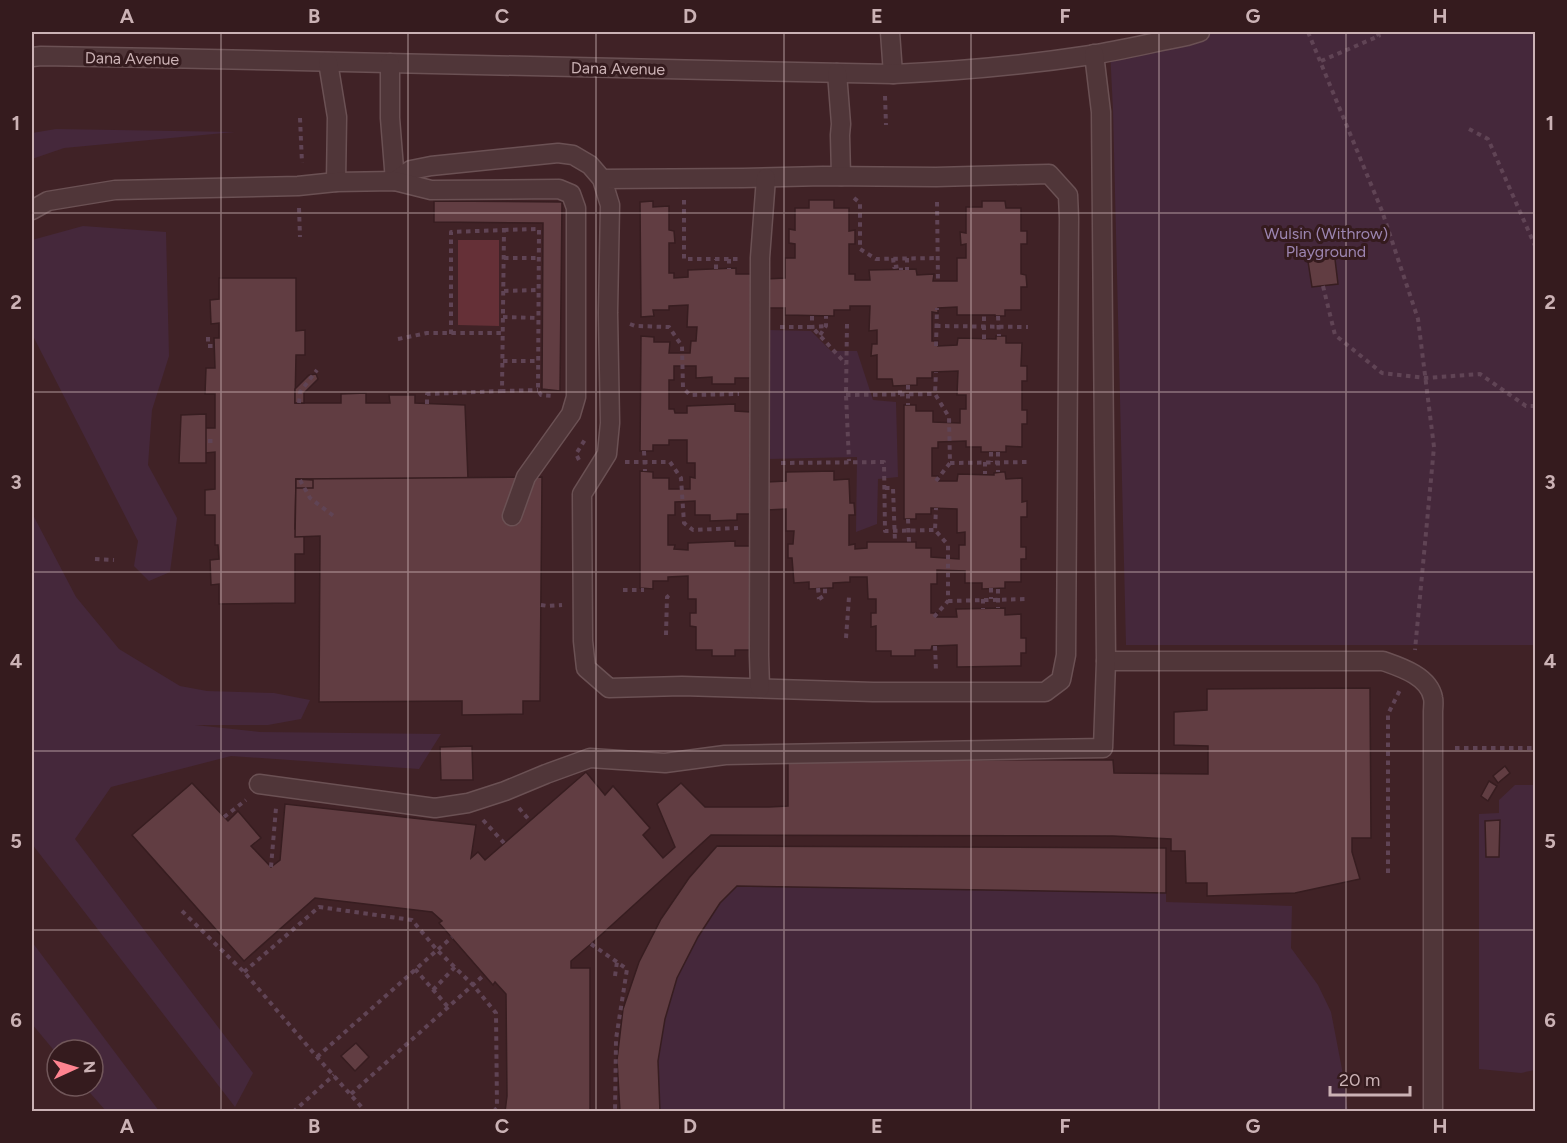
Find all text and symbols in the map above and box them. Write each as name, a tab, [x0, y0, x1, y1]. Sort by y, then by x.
text: A	[120, 4, 135, 28]
text: B	[308, 4, 320, 28]
text: C	[495, 4, 509, 28]
text: D	[683, 4, 697, 28]
text: E	[871, 4, 883, 28]
text: F	[1059, 4, 1071, 28]
text: G	[1246, 4, 1261, 28]
text: H	[1433, 4, 1448, 28]
street label: Dana Avenue	[85, 48, 180, 69]
street label: Dana Avenue	[571, 58, 666, 79]
text: 1	[12, 111, 20, 135]
text: 1	[1546, 111, 1554, 135]
park label: Wulsin (Withrow) Playground	[1264, 224, 1388, 261]
text: 2	[10, 290, 22, 314]
text: 2	[1544, 290, 1556, 314]
text: 3	[10, 470, 22, 494]
text: 3	[1544, 470, 1556, 494]
text: 4	[10, 649, 23, 673]
text: 4	[1544, 649, 1557, 673]
text: 5	[10, 829, 22, 853]
text: 5	[1544, 829, 1556, 853]
text: 6	[10, 1008, 22, 1032]
text: 6	[1544, 1008, 1556, 1032]
north arrow	[45, 1038, 105, 1098]
scale bar	[1330, 1059, 1410, 1097]
text: N	[80, 1060, 99, 1074]
text: 20 m	[1339, 1069, 1380, 1091]
text: A	[120, 1114, 135, 1138]
text: B	[308, 1114, 320, 1138]
text: C	[495, 1114, 509, 1138]
text: D	[683, 1114, 697, 1138]
text: E	[871, 1114, 883, 1138]
text: F	[1059, 1114, 1071, 1138]
text: G	[1246, 1114, 1261, 1138]
text: H	[1433, 1114, 1448, 1138]

